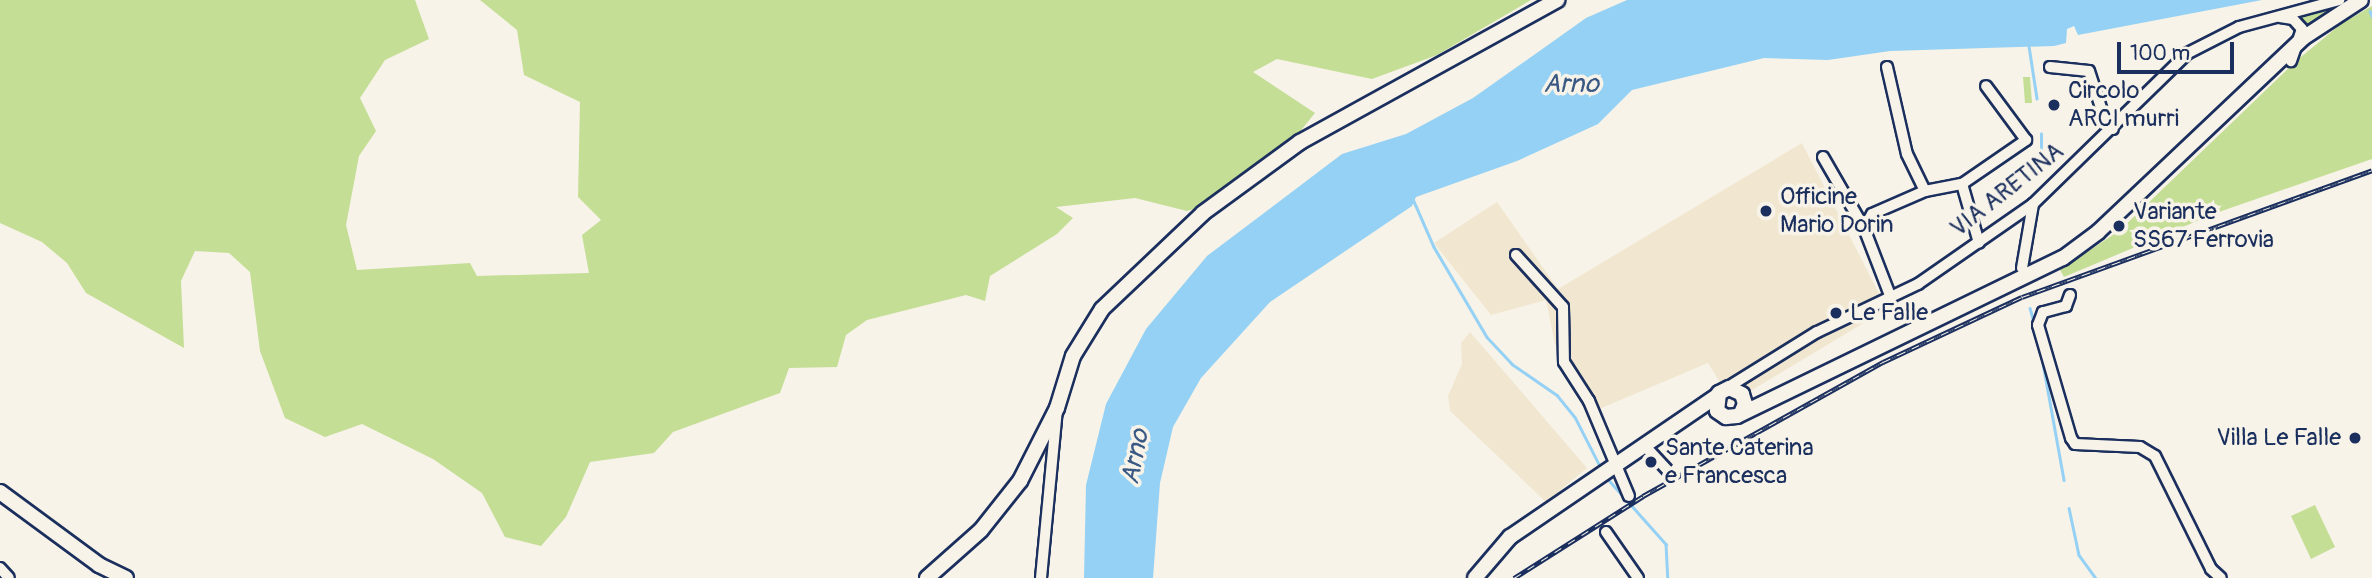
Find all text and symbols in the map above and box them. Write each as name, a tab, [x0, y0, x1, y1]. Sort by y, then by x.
scale bar	[2120, 28, 2237, 72]
text: 100 m	[2130, 40, 2190, 67]
water label: Arno	[1543, 69, 1599, 101]
place label: Circolo ARCI murri	[2068, 77, 2179, 133]
marker: Circolo ARCI murri	[2046, 97, 2062, 113]
street label: VIA ARETINA	[1945, 137, 2069, 243]
place label: Officine Mario Dorin	[1780, 183, 1893, 239]
place label: Variante SS67 Ferrovia	[2133, 198, 2274, 254]
marker: Officine Mario Dorin	[1758, 203, 1774, 219]
marker: Variante SS67 Ferrovia	[2111, 218, 2127, 234]
place label: Le Falle	[1850, 299, 1928, 327]
marker: Le Falle	[1828, 305, 1844, 321]
place label: Villa Le Falle	[2217, 424, 2341, 452]
water label: Arno	[1115, 427, 1157, 487]
marker: Villa Le Falle	[2347, 430, 2363, 446]
place label: Sante Caterina e Francesca	[1665, 434, 1814, 490]
marker: Sante Caterina e Francesca	[1643, 454, 1659, 470]

